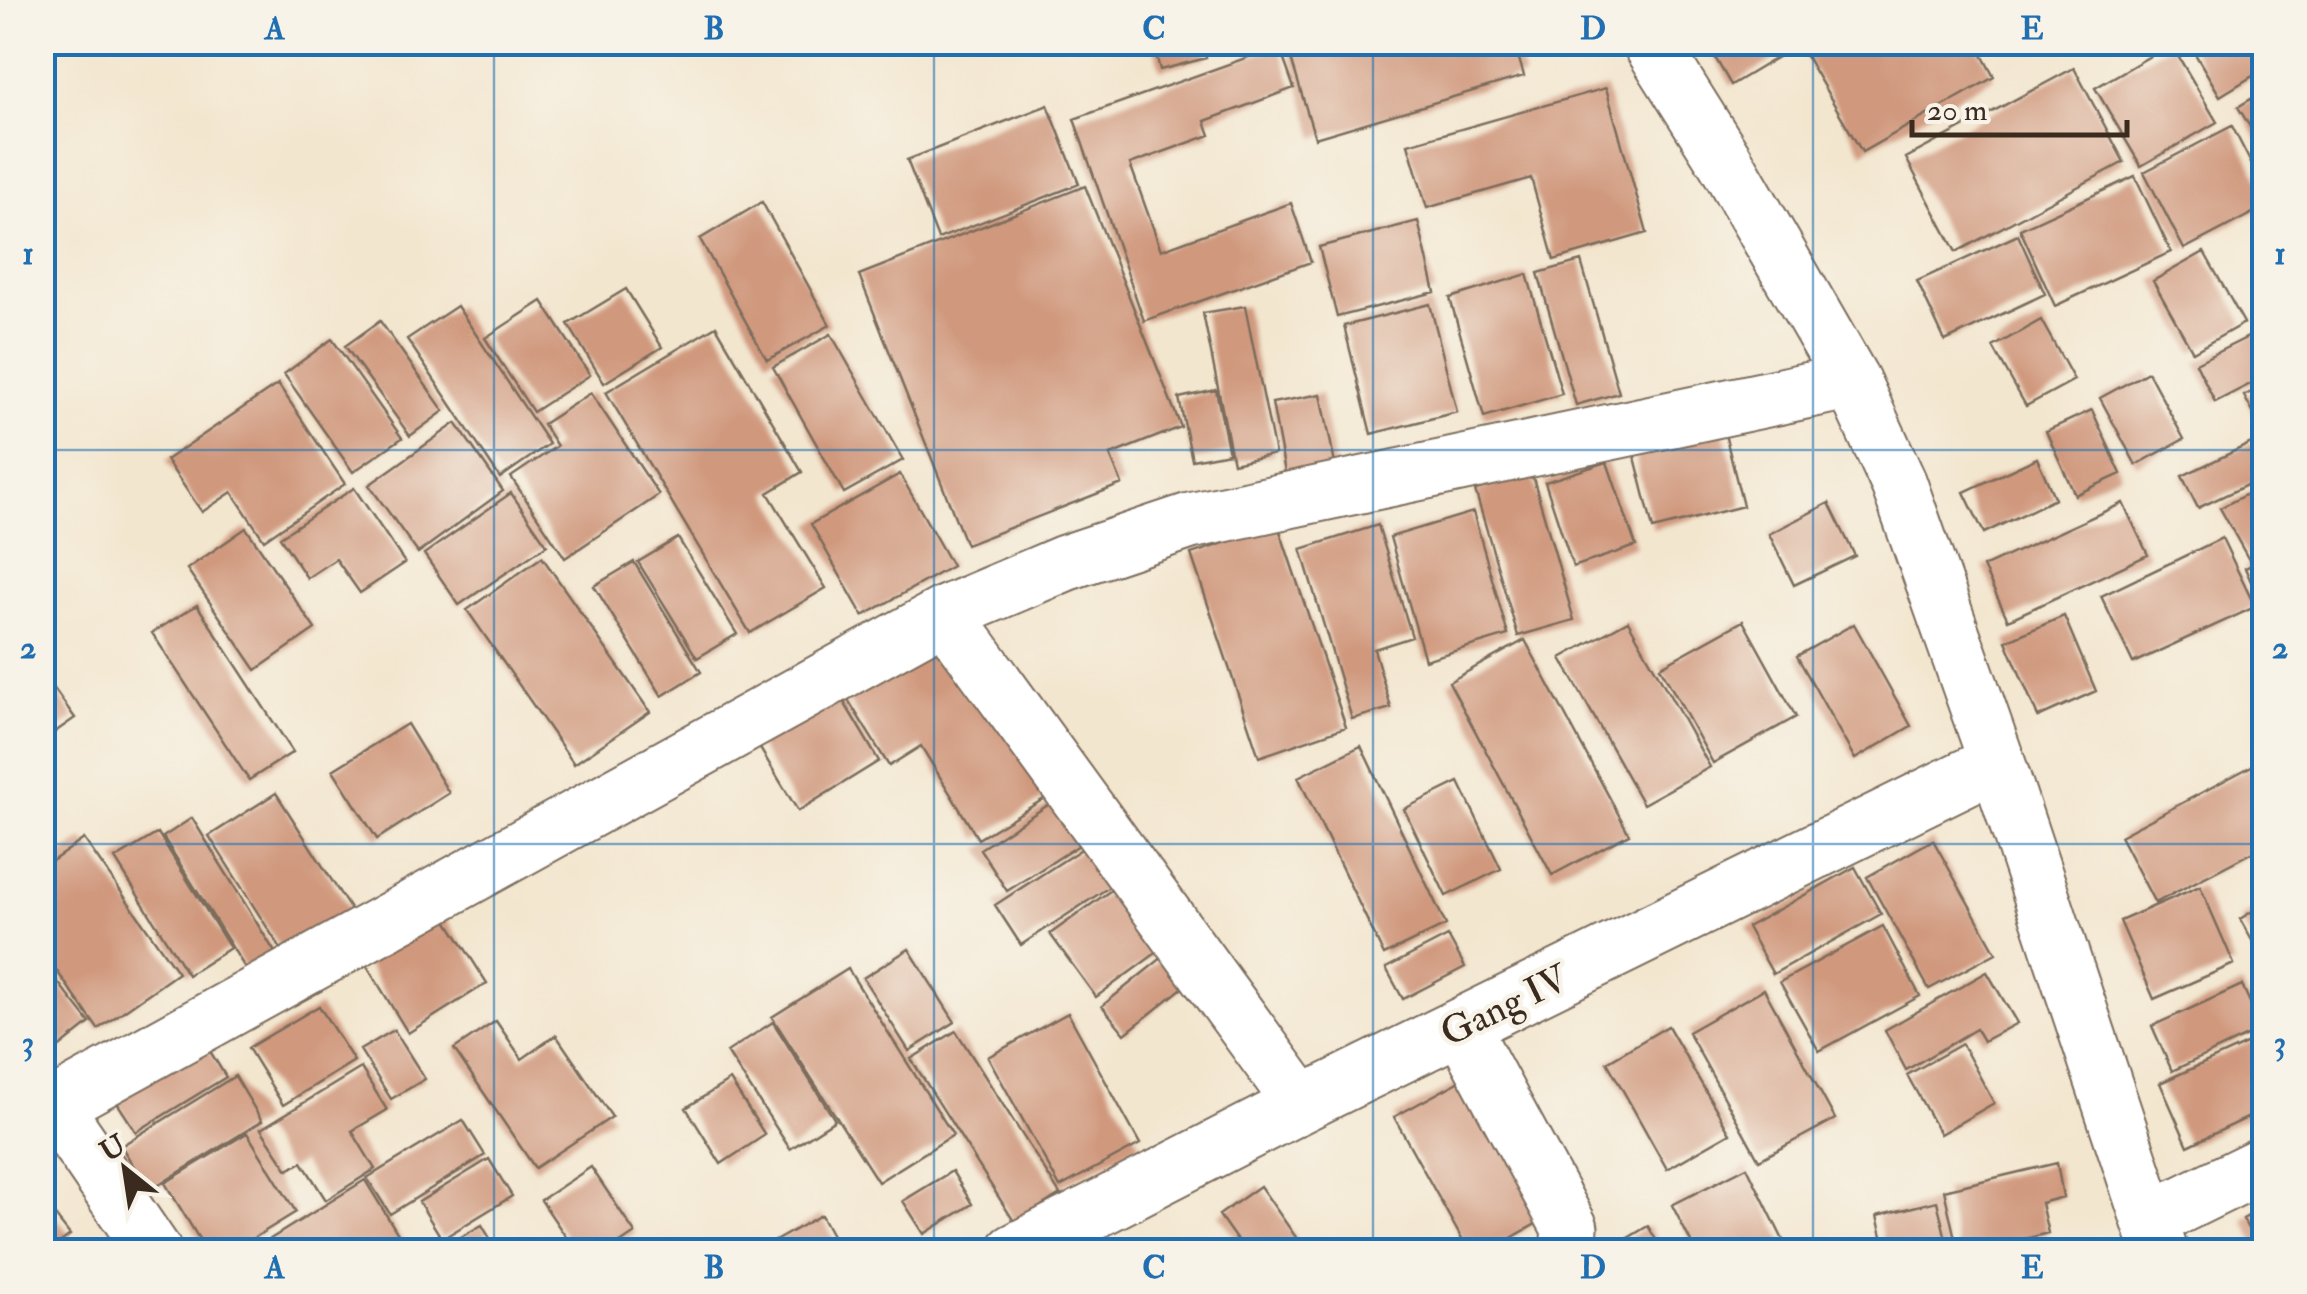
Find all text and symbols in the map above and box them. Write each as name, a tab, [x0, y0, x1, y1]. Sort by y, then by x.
text: A	[263, 9, 286, 49]
text: B	[704, 9, 724, 49]
text: C	[1142, 9, 1166, 49]
text: D	[1580, 9, 1606, 49]
text: E	[2020, 9, 2044, 49]
scale bar	[1912, 75, 2127, 137]
text: 20 m	[1927, 92, 1987, 129]
text: 1	[22, 234, 34, 274]
text: 1	[2274, 234, 2286, 274]
text: 2	[20, 628, 36, 668]
text: 2	[2272, 628, 2288, 668]
street label: Gang IV	[1433, 954, 1577, 1057]
text: 3	[22, 1023, 34, 1063]
text: 3	[2274, 1023, 2286, 1063]
north arrow	[75, 1119, 175, 1219]
text: U	[94, 1127, 133, 1170]
text: A	[263, 1248, 286, 1288]
text: B	[704, 1248, 724, 1288]
text: C	[1142, 1248, 1166, 1288]
text: D	[1580, 1248, 1606, 1288]
text: E	[2020, 1248, 2044, 1288]

